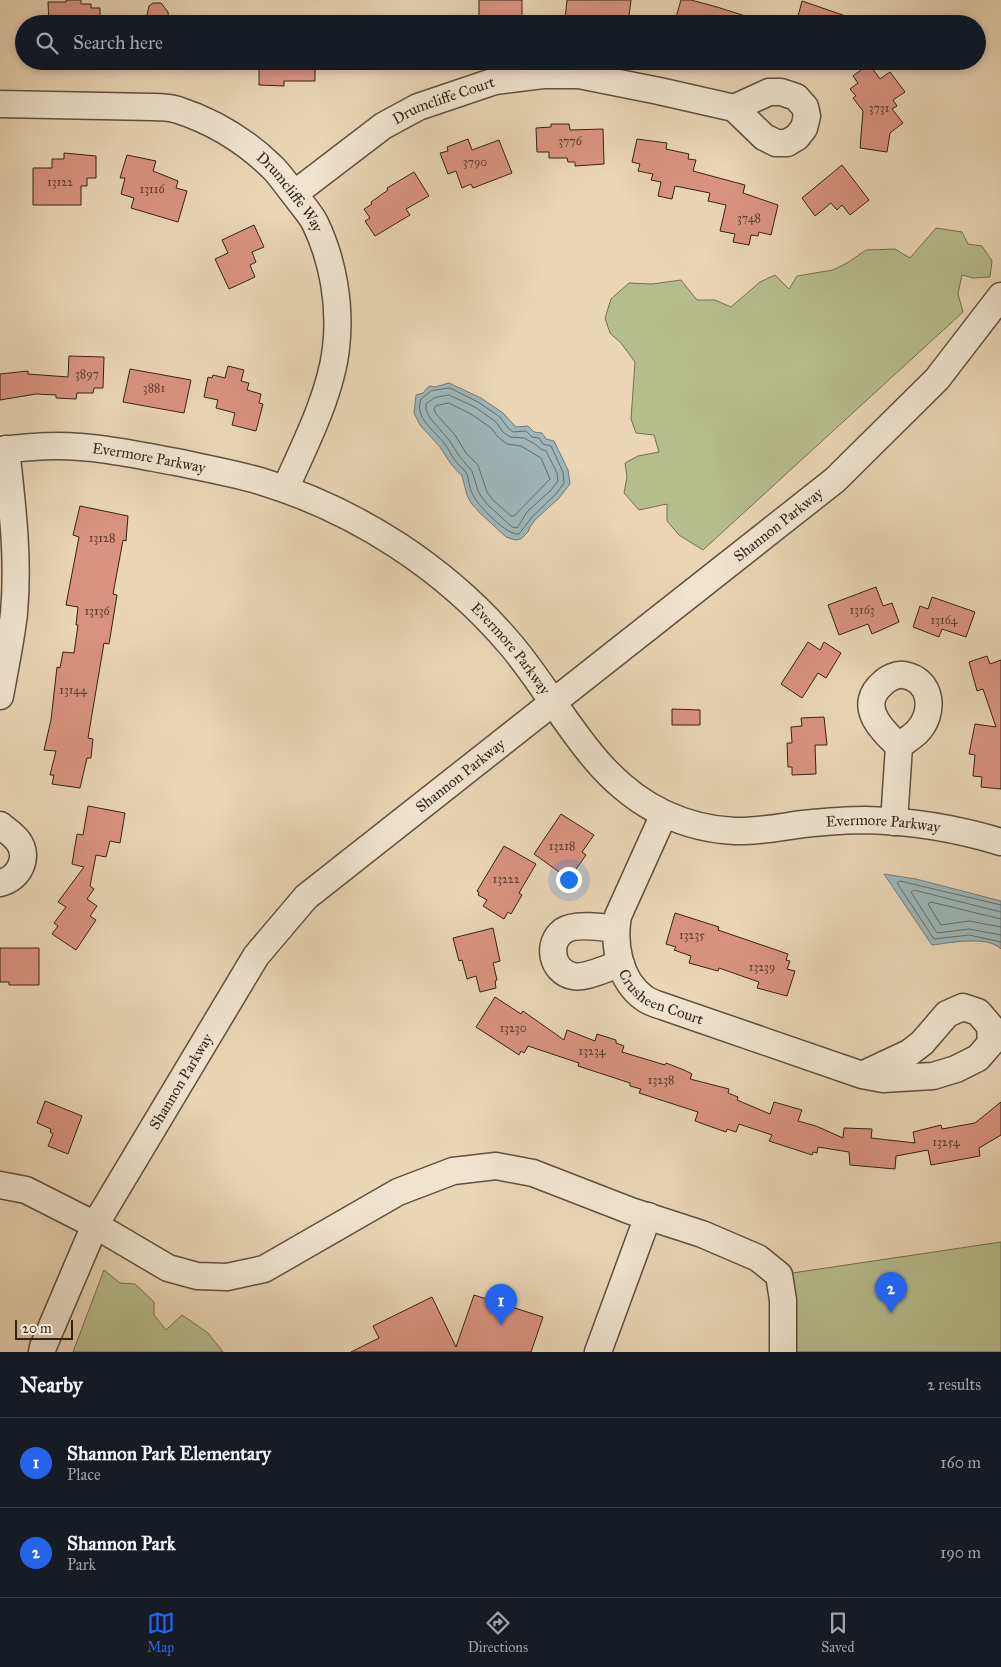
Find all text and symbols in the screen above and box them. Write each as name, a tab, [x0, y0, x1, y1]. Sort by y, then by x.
search box	[15, 15, 986, 70]
icon: search	[33, 29, 61, 57]
text: Search here	[73, 31, 163, 54]
street label: Drumcliffe Court	[389, 73, 497, 128]
house number: 3731	[869, 101, 890, 115]
house number: 3776	[558, 134, 583, 148]
street label: Drumcliffe Way	[253, 148, 327, 236]
house number: 3790	[463, 155, 487, 169]
house number: 13122	[47, 175, 73, 189]
house number: 13116	[139, 182, 165, 196]
house number: 3748	[737, 211, 761, 225]
house number: 3897	[75, 367, 99, 381]
house number: 3881	[143, 381, 165, 395]
street label: Evermore Parkway	[91, 439, 208, 477]
street label: Shannon Parkway	[730, 483, 827, 565]
house number: 13128	[89, 531, 115, 545]
street label: Evermore Parkway	[467, 599, 555, 699]
house number: 13163	[849, 603, 875, 617]
house number: 13136	[84, 604, 110, 618]
house number: 13164	[930, 613, 958, 627]
house number: 13144	[59, 683, 87, 697]
street label: Shannon Parkway	[412, 734, 509, 816]
street label: Evermore Parkway	[825, 811, 943, 837]
house number: 13218	[549, 839, 575, 853]
your location	[556, 867, 582, 893]
house number: 13222	[492, 872, 520, 886]
house number: 13235	[679, 928, 705, 942]
house number: 13239	[749, 960, 775, 974]
street label: Crusheen Court	[615, 966, 706, 1029]
house number: 13230	[499, 1021, 527, 1035]
street label: Shannon Parkway	[145, 1029, 217, 1133]
house number: 13234	[579, 1044, 606, 1058]
house number: 13238	[648, 1073, 674, 1087]
house number: 13254	[932, 1135, 960, 1149]
pin: 2	[875, 1272, 907, 1313]
pin: 1	[485, 1284, 517, 1325]
scale bar	[15, 1317, 72, 1340]
text: 20 m	[22, 1320, 52, 1337]
text: Nearby	[20, 1372, 83, 1398]
text: 2 results	[927, 1375, 981, 1394]
text: Shannon Park Elementary	[67, 1442, 271, 1465]
text: 1	[33, 1453, 39, 1472]
text: 160 m	[940, 1453, 981, 1472]
text: Place	[67, 1465, 101, 1484]
text: Shannon Park	[67, 1532, 176, 1555]
text: 2	[32, 1543, 40, 1562]
text: 190 m	[940, 1543, 981, 1562]
text: Park	[67, 1555, 96, 1574]
tab: Map	[147, 1609, 175, 1656]
tab: Directions	[468, 1609, 528, 1656]
tab: Saved	[821, 1609, 854, 1656]

